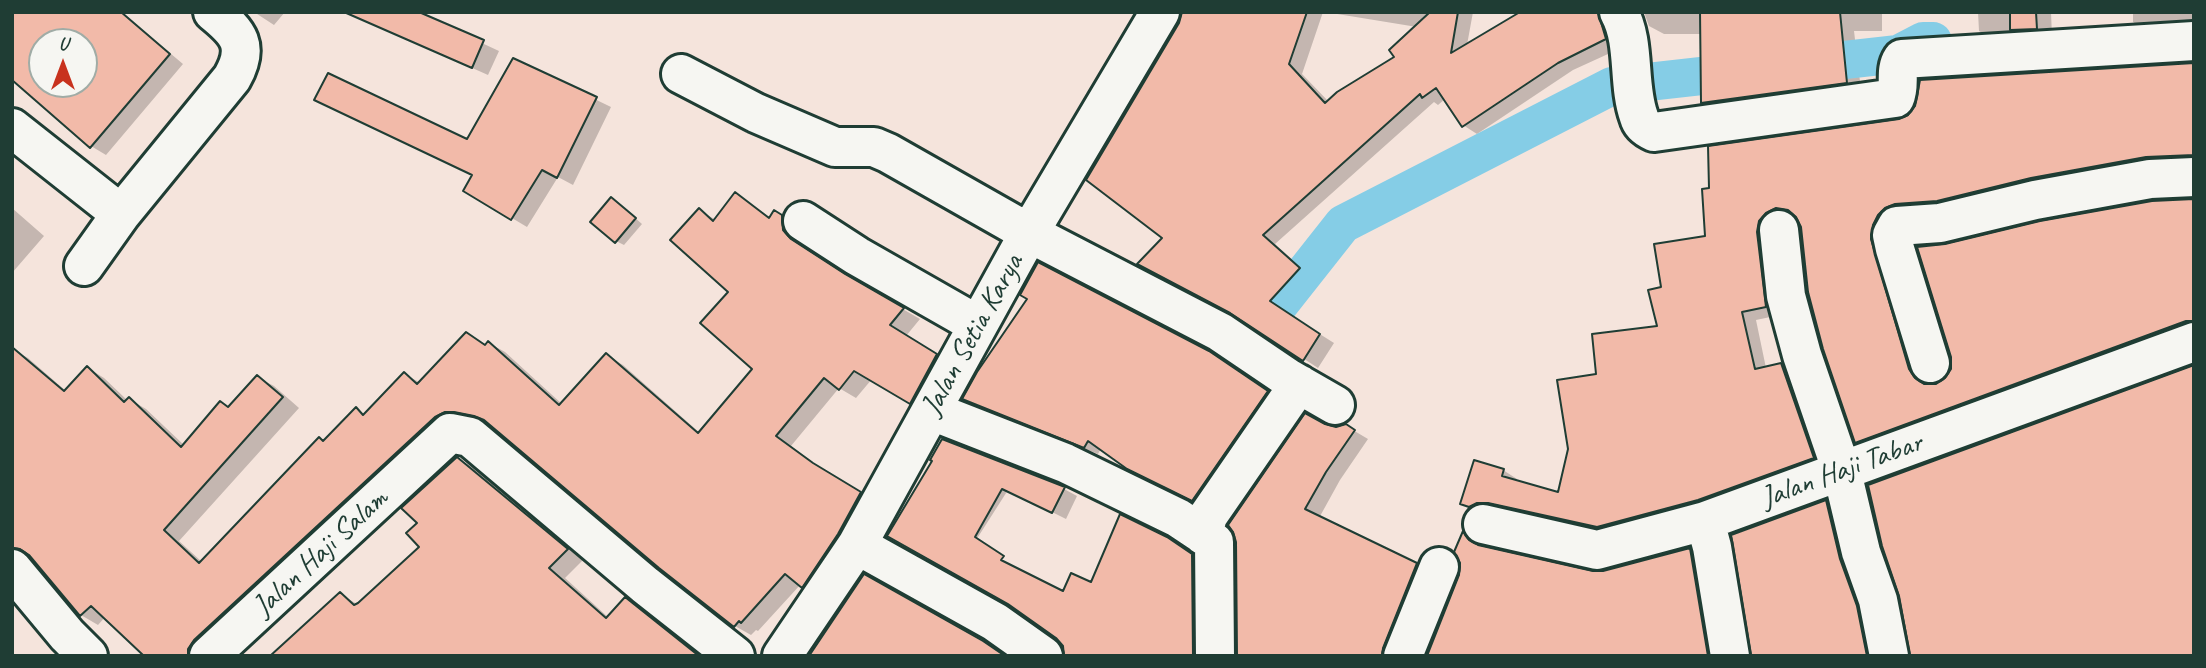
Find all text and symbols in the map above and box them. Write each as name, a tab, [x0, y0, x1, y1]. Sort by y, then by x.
north arrow	[28, 28, 98, 98]
text: U	[58, 32, 68, 56]
street label: Jalan Setia Karya	[914, 248, 1032, 422]
street label: Jalan Haji Tabar	[1757, 425, 1927, 517]
street label: Jalan Haji Salam	[246, 481, 396, 625]

